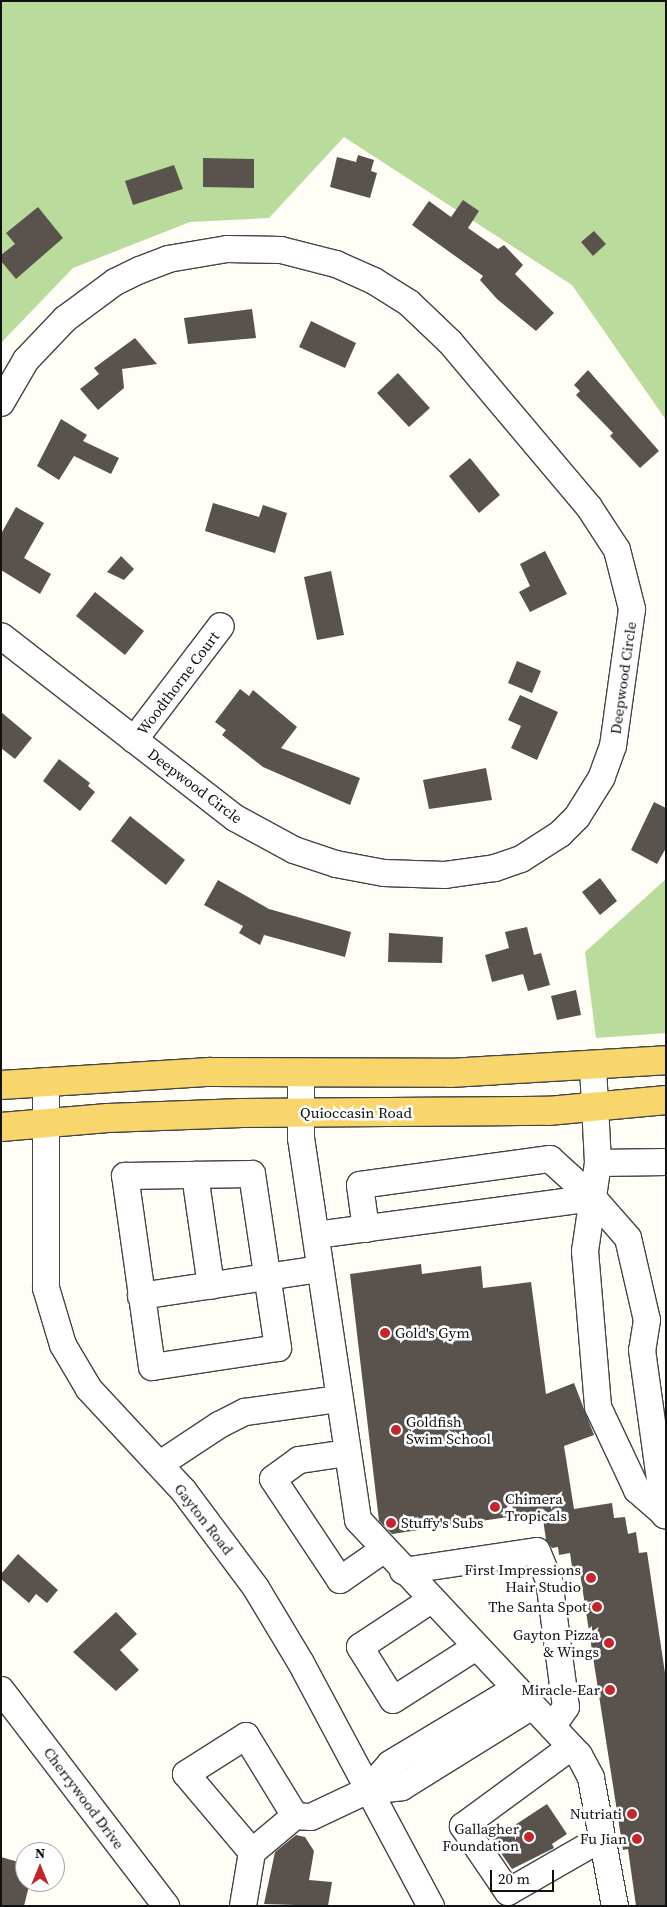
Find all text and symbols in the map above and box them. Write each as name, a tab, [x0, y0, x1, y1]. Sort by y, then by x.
street label: Deepwood Circle	[606, 621, 640, 735]
street label: Woodthorne Court	[133, 628, 223, 738]
street label: Deepwood Circle	[144, 745, 246, 827]
street label: Quioccasin Road	[300, 1104, 412, 1122]
place label: Gold's Gym	[395, 1324, 470, 1342]
marker: Gold's Gym	[379, 1327, 391, 1339]
place label: Goldfish Swim School	[406, 1412, 491, 1447]
marker: Goldfish Swim School	[390, 1424, 402, 1436]
street label: Gayton Road	[171, 1480, 237, 1558]
place label: Chimera Tropicals	[505, 1489, 567, 1524]
marker: Chimera Tropicals	[489, 1501, 501, 1513]
place label: Stuffy's Subs	[401, 1514, 484, 1532]
marker: Stuffy's Subs	[385, 1517, 397, 1529]
place label: First Impressions Hair Studio	[464, 1560, 581, 1595]
marker: First Impressions Hair Studio	[585, 1572, 597, 1584]
place label: The Santa Spot	[488, 1598, 587, 1616]
marker: The Santa Spot	[591, 1601, 603, 1613]
place label: Gayton Pizza & Wings	[513, 1625, 599, 1660]
marker: Gayton Pizza & Wings	[603, 1637, 615, 1649]
place label: Miracle-Ear	[521, 1681, 600, 1699]
marker: Miracle-Ear	[604, 1684, 616, 1696]
street label: Cherrywood Drive	[40, 1744, 128, 1852]
place label: Nutriati	[570, 1805, 622, 1823]
marker: Nutriati	[626, 1808, 638, 1820]
place label: Gallagher Foundation	[442, 1819, 519, 1854]
place label: Fu Jian	[580, 1830, 627, 1848]
marker: Gallagher Foundation	[523, 1831, 535, 1843]
marker: Fu Jian	[631, 1833, 643, 1845]
north arrow	[15, 1842, 65, 1892]
text: N	[35, 1843, 45, 1863]
scale bar	[492, 1860, 556, 1892]
text: 20 m	[498, 1868, 530, 1889]

